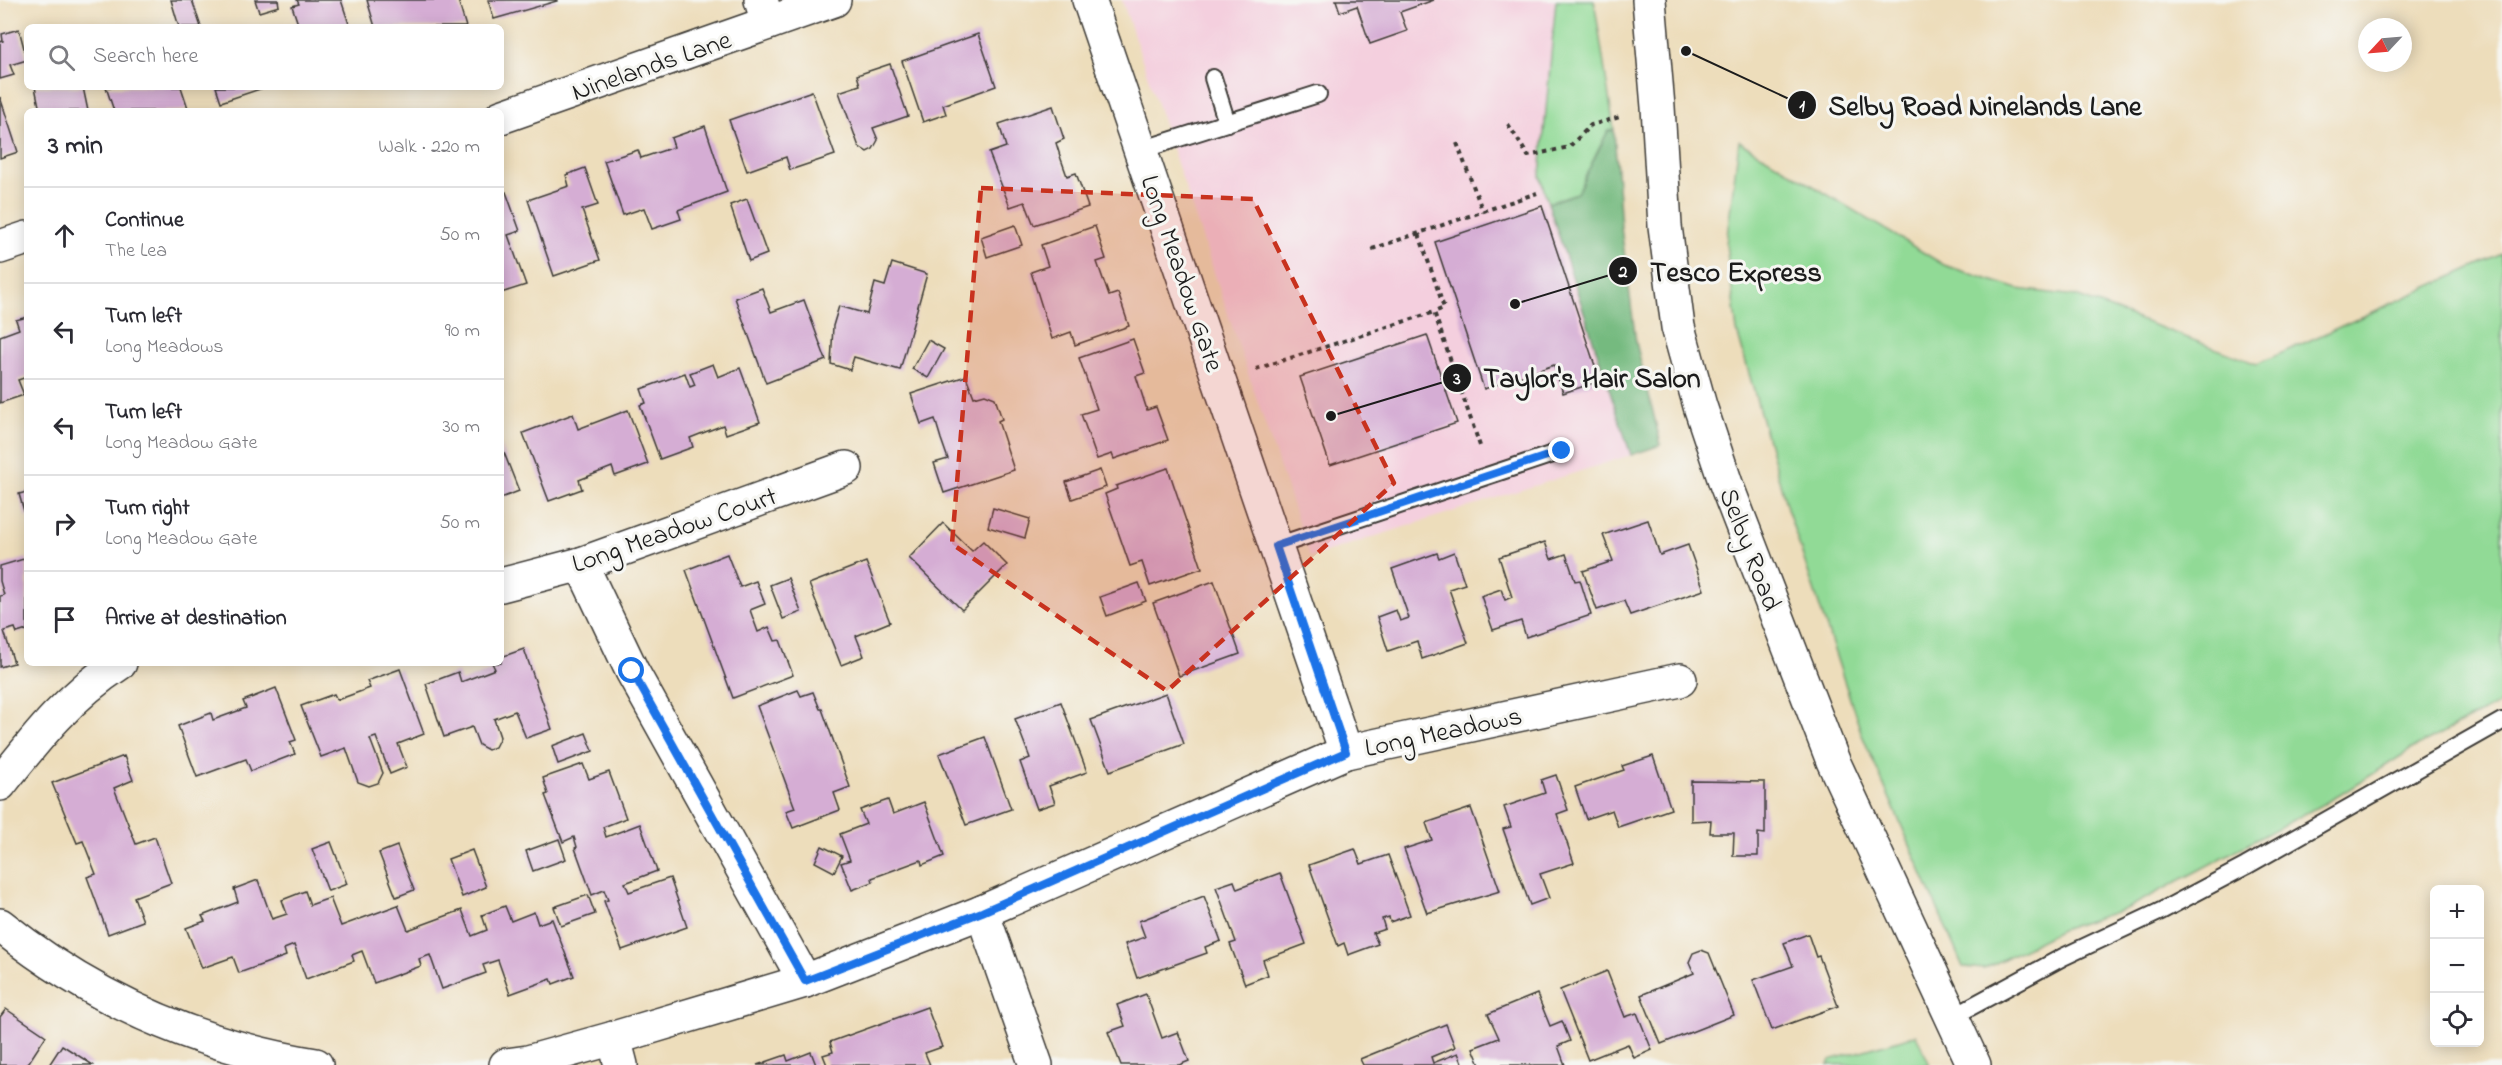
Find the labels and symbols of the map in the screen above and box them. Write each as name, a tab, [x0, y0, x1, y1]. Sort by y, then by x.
north arrow	[2358, 18, 2412, 72]
street label: Ninelands Lane	[567, 22, 738, 113]
callout: Selby Road Ninelands Lane	[1787, 82, 2154, 128]
text: Selby Road Ninelands Lane	[1828, 88, 2143, 129]
text: 1	[1799, 94, 1805, 120]
street label: Long Meadow Gate	[1129, 170, 1233, 378]
callout: Tesco Express	[1608, 248, 1834, 294]
text: Tesco Express	[1650, 254, 1822, 295]
text: 2	[1618, 260, 1628, 286]
callout: Taylor's Hair Salon	[1442, 355, 1713, 401]
text: Taylor's Hair Salon	[1483, 360, 1701, 401]
text: 3	[1452, 367, 1461, 393]
route end	[1548, 437, 1574, 463]
street label: Long Meadow Court	[567, 478, 783, 585]
street label: Selby Road	[1707, 483, 1790, 617]
route start	[618, 657, 644, 683]
street label: Long Meadows	[1361, 698, 1526, 769]

